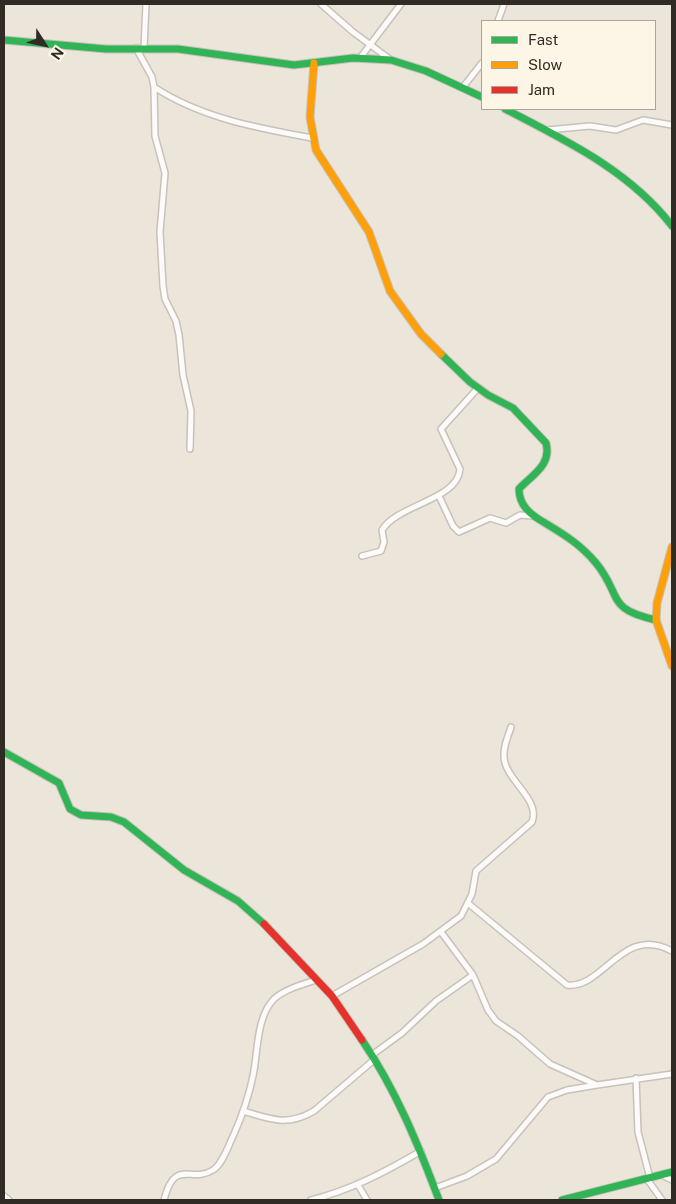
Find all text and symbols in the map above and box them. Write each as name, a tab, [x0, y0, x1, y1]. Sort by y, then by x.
north arrow	[20, 20, 70, 70]
legend	[481, 20, 656, 110]
text: Fast	[528, 31, 558, 48]
text: N	[48, 45, 67, 63]
text: Slow	[528, 56, 562, 73]
text: Jam	[528, 81, 555, 98]

